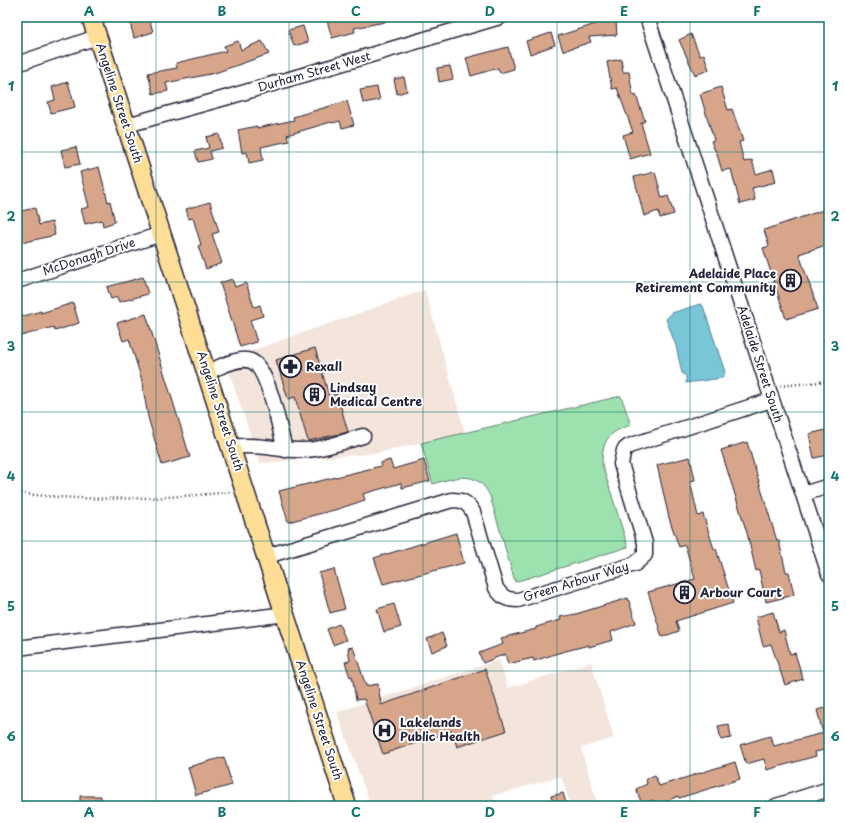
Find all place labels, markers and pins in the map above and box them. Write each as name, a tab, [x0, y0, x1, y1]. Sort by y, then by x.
place label: Adelaide Place Retirement Community	[635, 264, 776, 296]
building icon: Adelaide Place Retirement Community	[778, 268, 804, 294]
pharmacy icon: Rexall	[278, 354, 304, 380]
place label: Rexall	[306, 357, 342, 375]
place label: Lindsay Medical Centre	[330, 378, 423, 410]
building icon: Lindsay Medical Centre	[302, 382, 328, 408]
building icon: Arbour Court	[672, 580, 698, 606]
place label: Arbour Court	[699, 583, 782, 601]
place label: Lakelands Public Health	[400, 713, 480, 745]
hospital icon: Lakelands Public Health	[372, 717, 398, 743]

